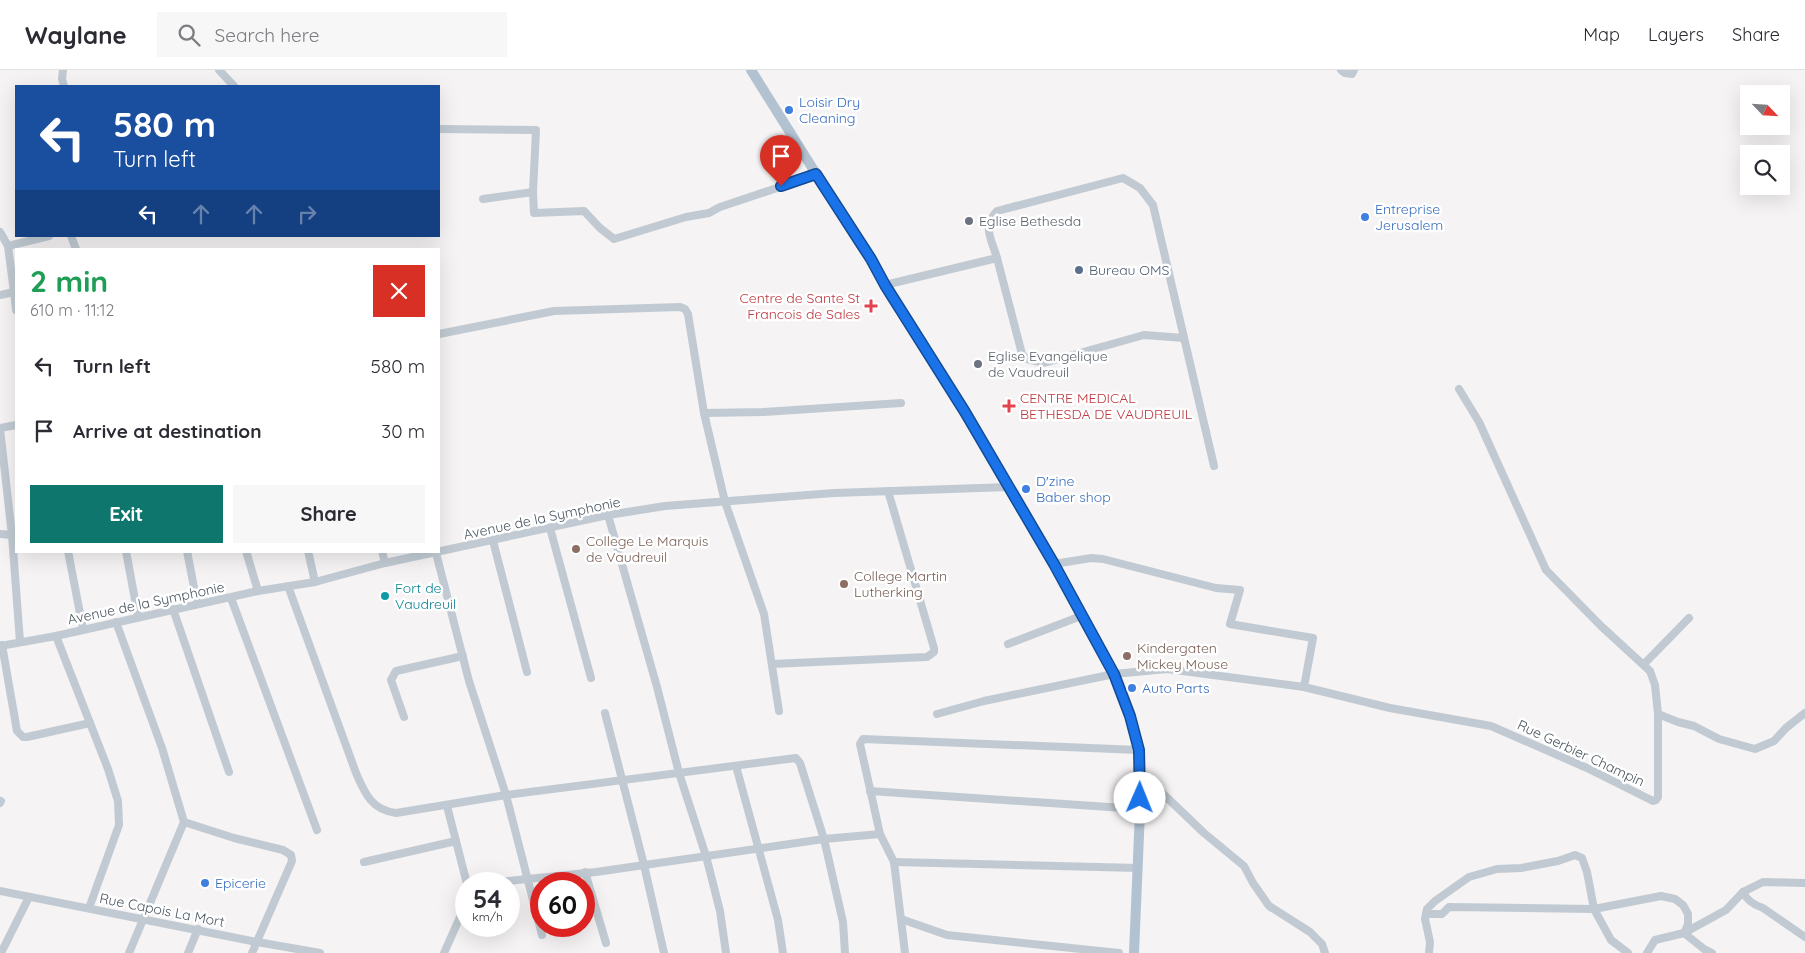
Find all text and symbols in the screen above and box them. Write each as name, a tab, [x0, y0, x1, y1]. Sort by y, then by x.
search box	[157, 12, 507, 57]
text: Waylane	[25, 20, 127, 50]
icon: search	[175, 21, 203, 49]
text: Search here	[215, 23, 319, 47]
text: Map	[1583, 23, 1620, 46]
text: Layers	[1648, 23, 1704, 46]
text: Share	[1732, 23, 1780, 46]
north arrow	[1740, 85, 1790, 135]
map controls	[1740, 85, 1790, 195]
place label: Loisir Dry Cleaning	[799, 93, 860, 127]
text: 580 m	[113, 102, 216, 146]
marker: Loisir Dry Cleaning	[783, 104, 795, 116]
icon: left	[30, 105, 95, 170]
pin	[760, 135, 802, 186]
icon: arrive	[767, 142, 795, 170]
text: Turn left	[113, 145, 196, 173]
button: search	[1740, 145, 1790, 195]
icon: left	[134, 200, 162, 228]
icon: ahead	[187, 200, 215, 228]
icon: ahead	[240, 200, 268, 228]
icon: right	[293, 200, 321, 228]
place label: Entreprise Jerusalem	[1375, 200, 1443, 234]
marker: Entreprise Jerusalem	[1359, 211, 1371, 223]
place label: Eglise Bethesda	[979, 212, 1081, 230]
marker: Eglise Bethesda	[963, 215, 975, 227]
place label: Bureau OMS	[1089, 261, 1170, 279]
text: 2 min	[30, 262, 108, 300]
marker: Bureau OMS	[1073, 264, 1085, 276]
button: close	[373, 265, 425, 317]
place label: Centre de Sante St Francois de Sales	[740, 289, 860, 323]
marker: Centre de Sante St Francois de Sales	[864, 299, 878, 313]
text: 610 m · 11:12	[30, 300, 114, 320]
place label: Eglise Evangelique de Vaudreuil	[988, 347, 1108, 381]
icon: left	[30, 352, 58, 380]
text: Turn left	[73, 354, 151, 378]
text: 580 m	[371, 354, 425, 378]
marker: Eglise Evangelique de Vaudreuil	[972, 358, 984, 370]
place label: CENTRE MEDICAL BETHESDA DE VAUDREUIL	[1020, 389, 1193, 423]
marker: CENTRE MEDICAL BETHESDA DE VAUDREUIL	[1002, 399, 1016, 413]
icon: arrive	[30, 417, 58, 445]
text: Arrive at destination	[73, 419, 262, 443]
text: 30 m	[381, 419, 425, 443]
place label: D'zine Baber shop	[1036, 472, 1111, 506]
marker: D'zine Baber shop	[1020, 483, 1032, 495]
button: Exit	[30, 485, 223, 543]
button: Share	[233, 485, 425, 543]
street label: Avenue de la Symphonie	[462, 493, 622, 543]
place label: College Le Marquis de Vaudreuil	[586, 532, 708, 566]
marker: College Le Marquis de Vaudreuil	[570, 543, 582, 555]
place label: College Martin Lutherking	[854, 567, 947, 601]
street label: Avenue de la Symphonie	[66, 578, 226, 628]
marker: College Martin Lutherking	[838, 578, 850, 590]
place label: Fort de Vaudreuil	[395, 579, 456, 613]
marker: Fort de Vaudreuil	[379, 590, 391, 602]
place label: Kindergaten Mickey Mouse	[1137, 639, 1228, 673]
marker: Kindergaten Mickey Mouse	[1121, 650, 1133, 662]
place label: Auto Parts	[1142, 679, 1210, 697]
marker: Auto Parts	[1126, 682, 1138, 694]
street label: Rue Gerbier Champin	[1514, 716, 1648, 790]
position arrow	[1113, 771, 1165, 823]
speed limit sign: 60	[530, 872, 595, 937]
place label: Epicerie	[215, 874, 266, 892]
marker: Epicerie	[199, 877, 211, 889]
text: 54	[473, 883, 502, 914]
street label: Rue Capois La Mort	[98, 889, 226, 931]
text: km/h	[472, 909, 503, 924]

